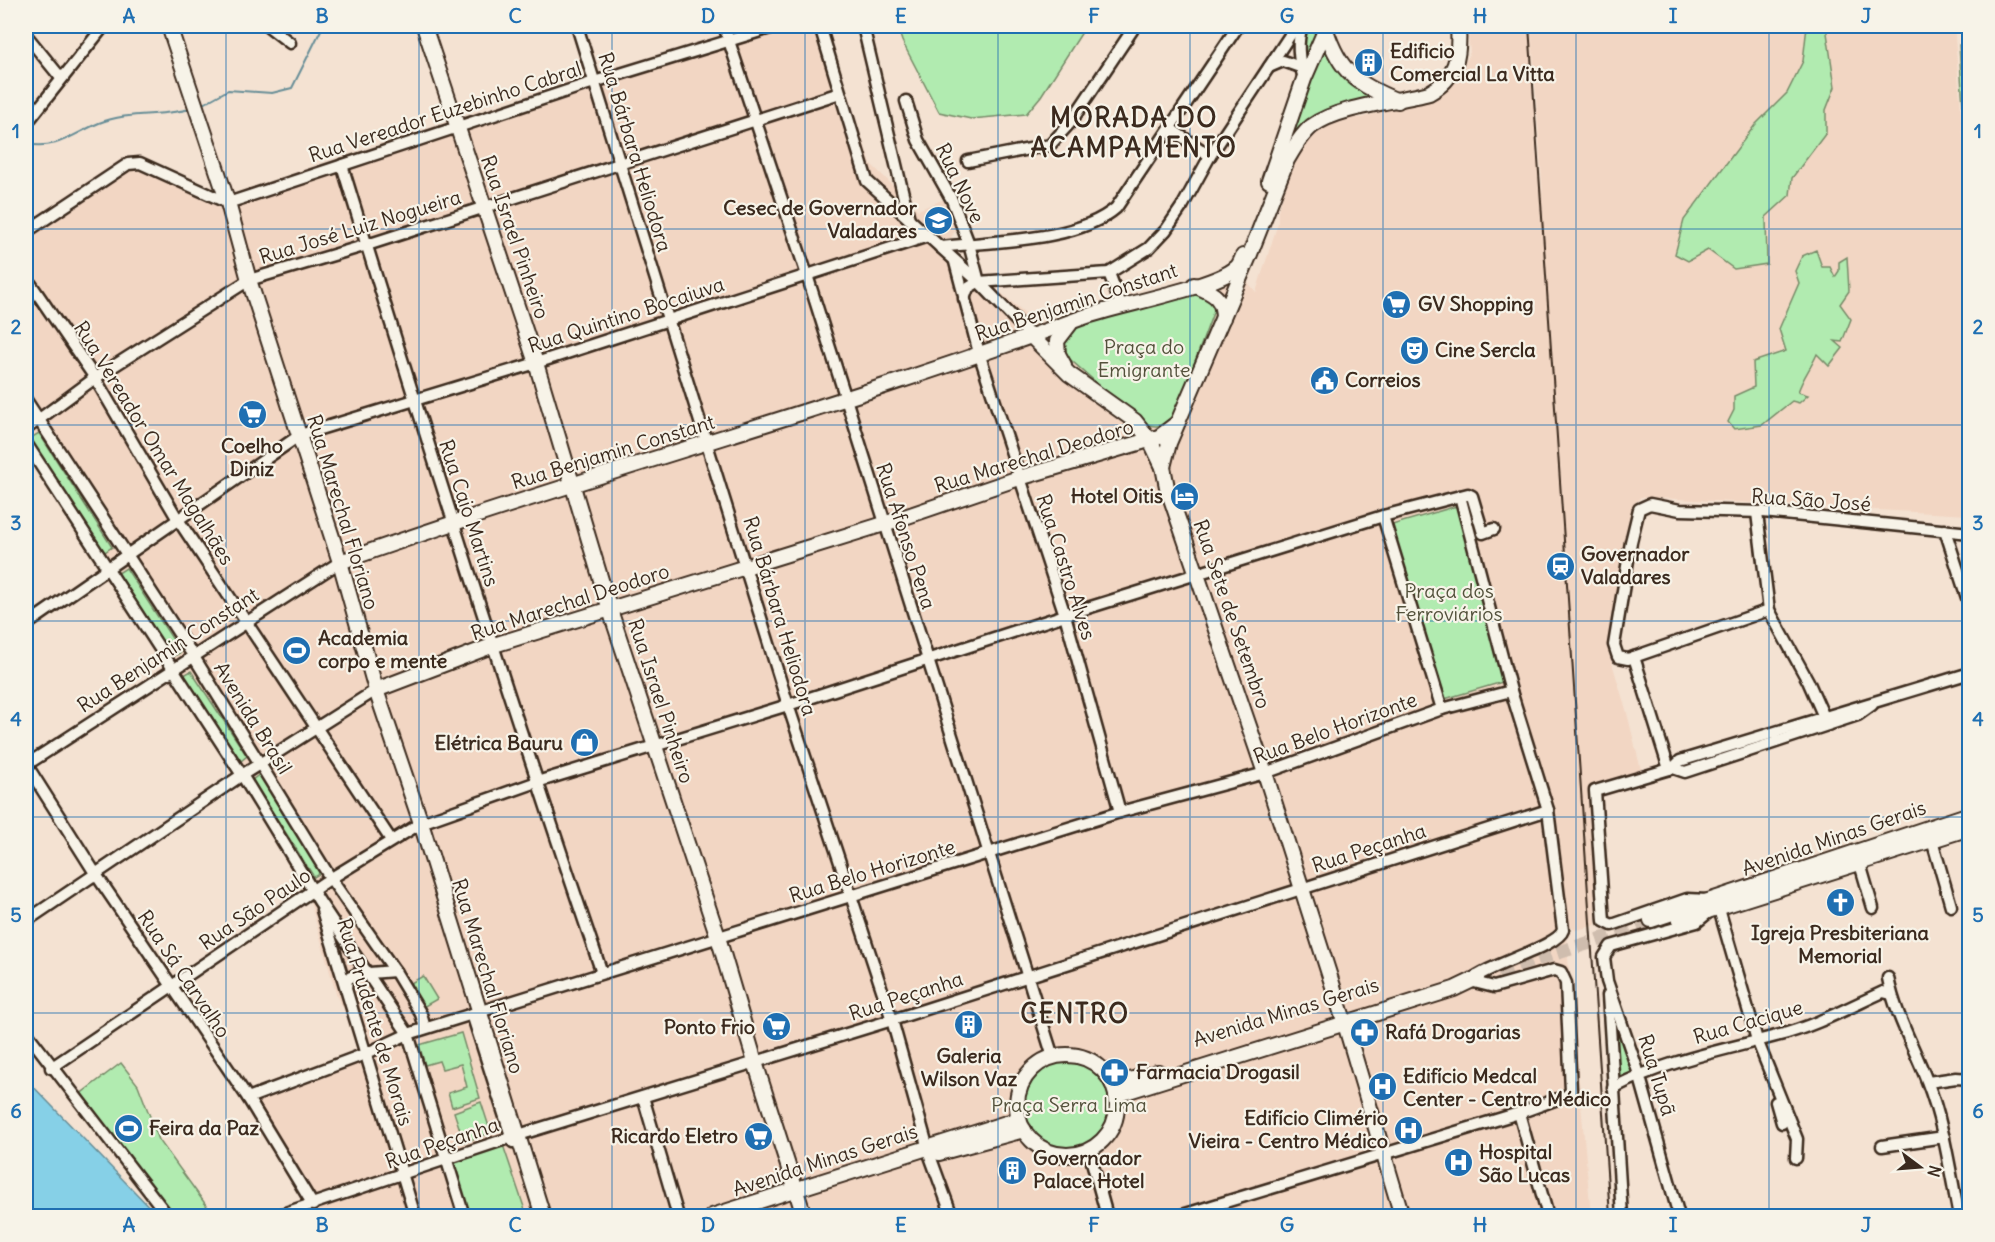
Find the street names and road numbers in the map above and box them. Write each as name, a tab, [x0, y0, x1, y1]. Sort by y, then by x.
street label: Rua Bárbara Heliodora	[593, 49, 678, 255]
street label: Rua Vereador Euzebinho Cabral	[305, 56, 584, 168]
street label: Rua Nove	[930, 139, 990, 227]
street label: Rua Israel Pinheiro	[476, 152, 555, 322]
street label: Rua José Luiz Nogueira	[256, 184, 464, 269]
street label: Rua Benjamin Constant	[972, 257, 1180, 346]
street label: Rua Quintino Bocaiuva	[525, 271, 727, 358]
street label: Rua Vereador Omar Magalhães	[69, 316, 240, 569]
street label: Rua Benjamin Constant	[508, 409, 718, 494]
street label: Rua Marechal Floriano	[302, 411, 385, 612]
street label: Rua Marechal Deodoro	[931, 413, 1137, 498]
street label: Rua Caio Martins	[434, 436, 505, 589]
street label: Rua Afonso Pena	[871, 460, 942, 612]
street label: Rua São José	[1750, 483, 1872, 516]
street label: Rua Castro Alves	[1031, 491, 1102, 643]
street label: Rua Bárbara Heliodora	[738, 513, 823, 719]
street label: Rua Sete de Setembro	[1188, 516, 1277, 712]
street label: Rua Marechal Deodoro	[468, 558, 672, 645]
street label: Rua Benjamin Constant	[72, 581, 263, 718]
street label: Rua Israel Pinheiro	[623, 615, 700, 786]
street label: Avenida Brasil	[209, 657, 298, 779]
street label: Rua Belo Horizonte	[1250, 686, 1420, 769]
street label: Avenida Minas Gerais	[1739, 794, 1929, 881]
street label: Rua Peçanha	[1309, 817, 1429, 878]
street label: Rua Belo Horizonte	[786, 833, 958, 908]
street label: Rua São Paulo	[194, 862, 315, 955]
street label: Rua Marechal Floriano	[447, 875, 530, 1076]
street label: Rua Sá Carvalho	[133, 905, 236, 1042]
street label: Rua Prudente de Morais	[332, 915, 419, 1129]
street label: Rua Peçanha	[846, 965, 966, 1026]
street label: Avenida Minas Gerais	[1190, 971, 1382, 1052]
street label: Rua Cacique	[1690, 994, 1806, 1049]
street label: Rua Tupã	[1633, 1031, 1682, 1119]
street label: Rua Peçanha	[382, 1111, 502, 1174]
street label: Avenida Minas Gerais	[729, 1118, 920, 1201]

